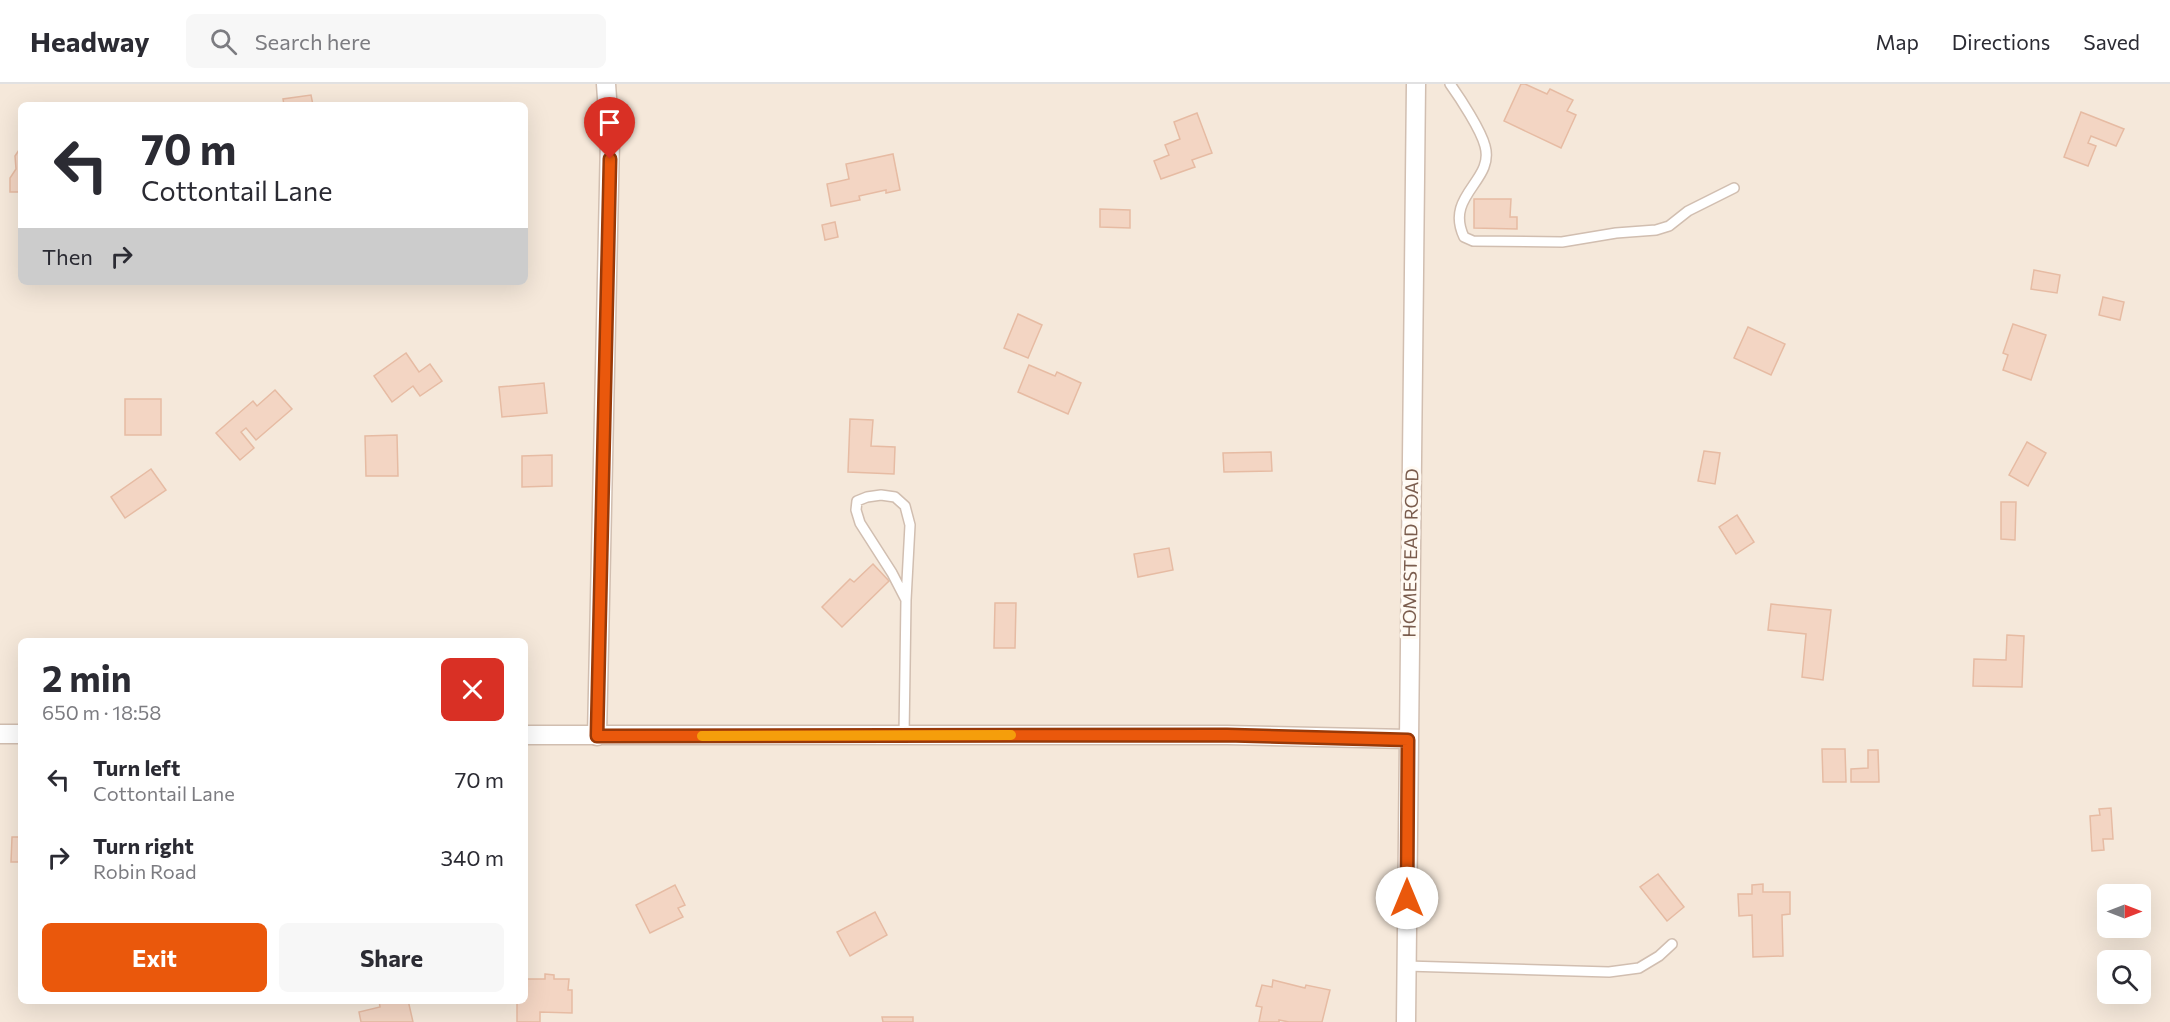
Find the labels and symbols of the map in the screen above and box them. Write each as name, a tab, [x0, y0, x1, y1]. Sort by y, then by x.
pin	[584, 97, 635, 159]
street label: HOMESTEAD ROAD	[1398, 468, 1422, 638]
position arrow	[1375, 866, 1439, 930]
north arrow	[2097, 884, 2151, 938]

